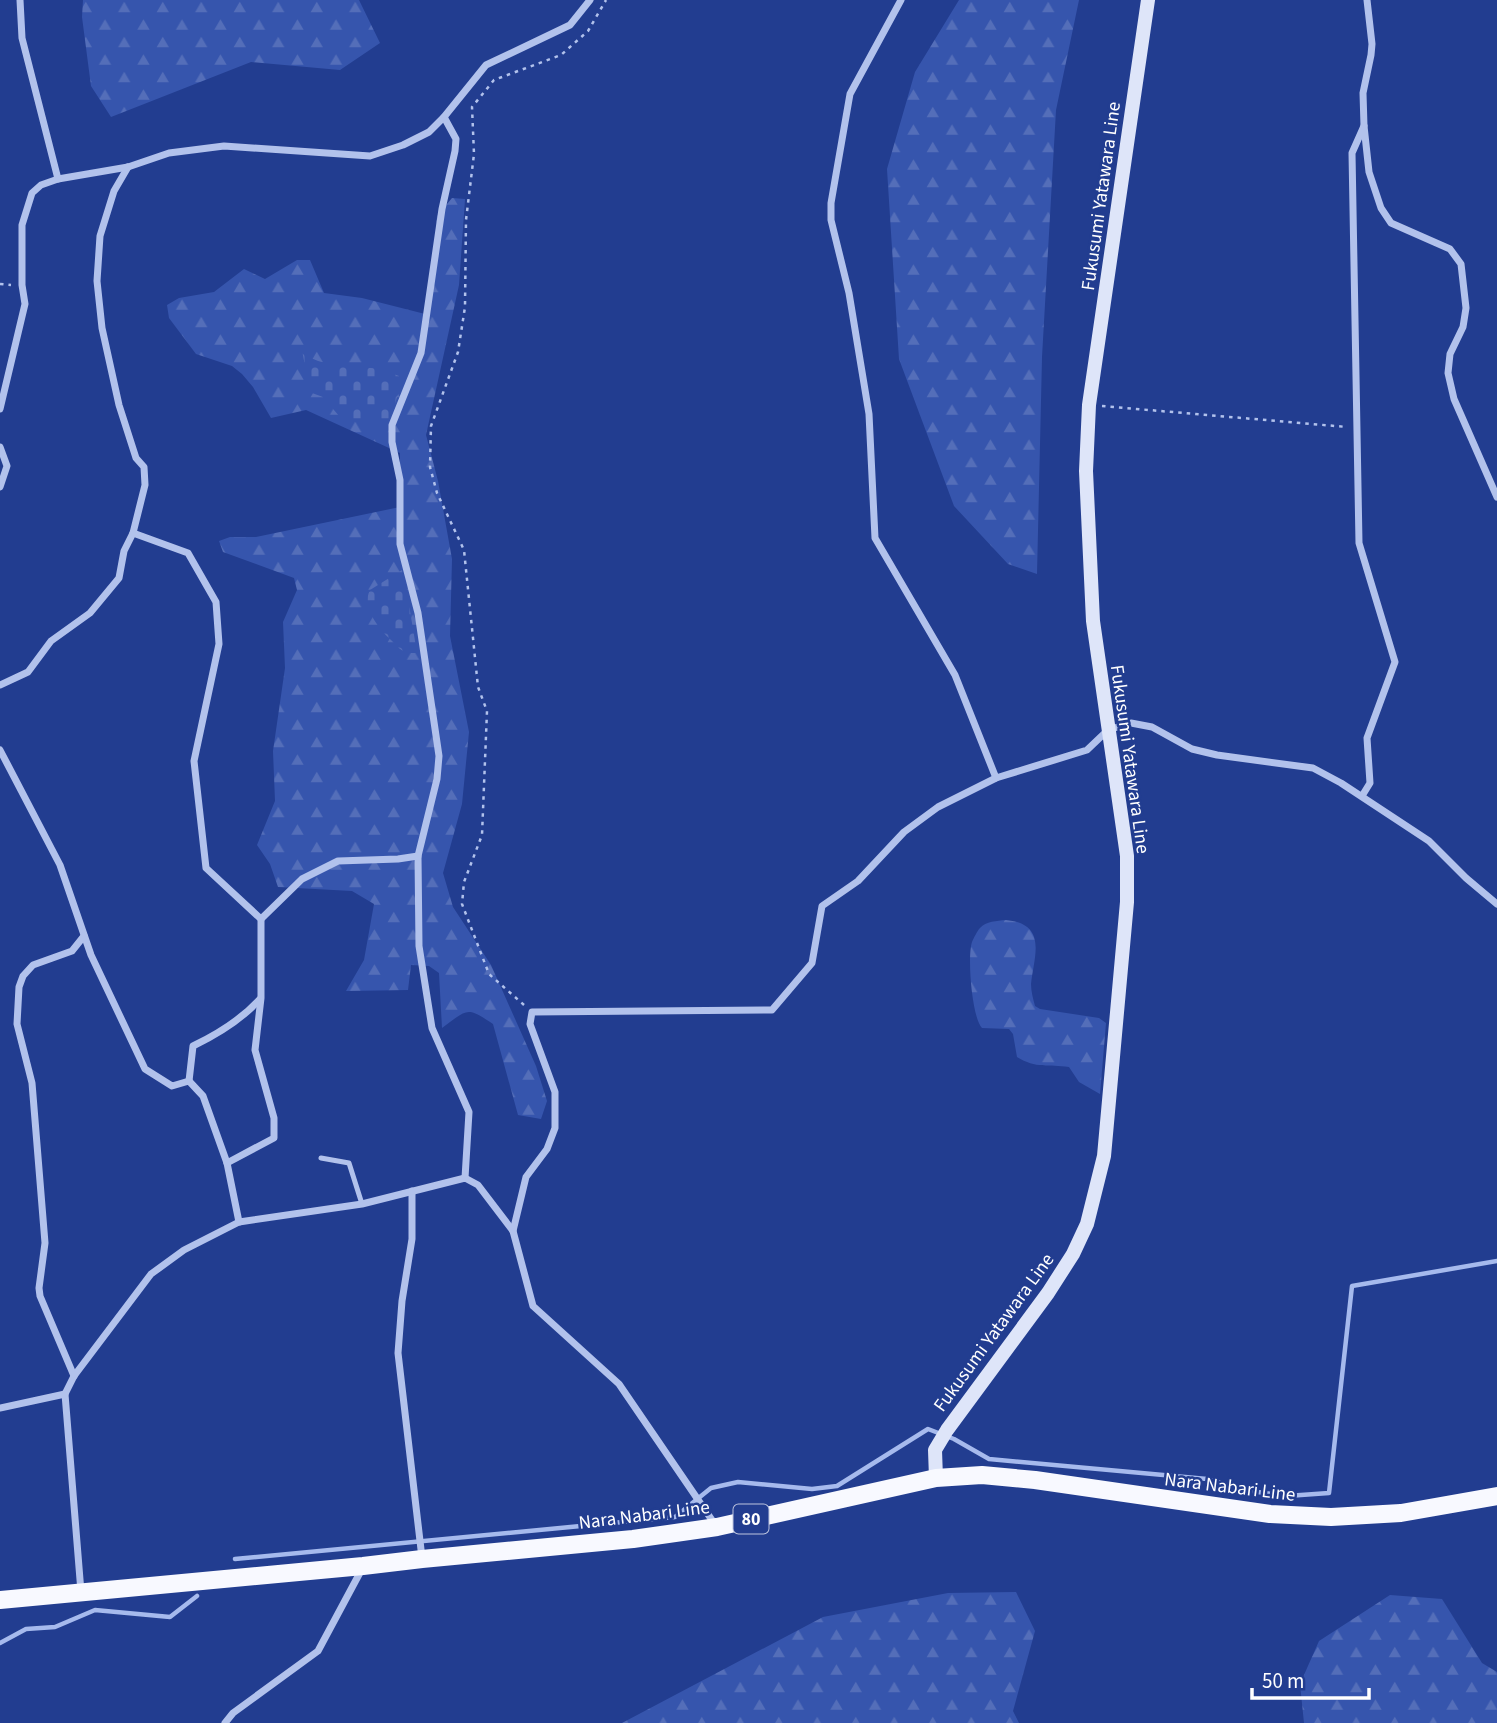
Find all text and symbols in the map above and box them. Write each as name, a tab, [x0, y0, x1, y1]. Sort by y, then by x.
street label: Fukusumi Yatawara Line	[1075, 100, 1128, 292]
street label: Fukusumi Yatawara Line	[1103, 663, 1156, 855]
street label: Fukusumi Yatawara Line	[927, 1248, 1061, 1418]
street label: Nara Nabari Line	[1163, 1466, 1297, 1509]
street label: Nara Nabari Line	[577, 1494, 711, 1537]
road number: 80	[734, 1504, 768, 1534]
scale bar	[1252, 1656, 1369, 1700]
text: 50 m	[1262, 1666, 1304, 1696]

